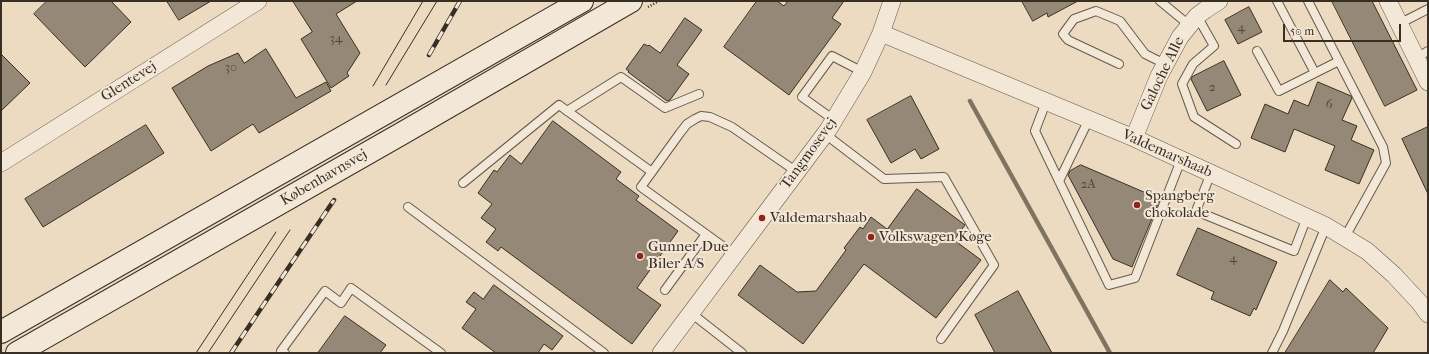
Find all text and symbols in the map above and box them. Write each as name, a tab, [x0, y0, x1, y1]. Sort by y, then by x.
scale bar	[1285, 16, 1403, 42]
house number: 4	[1237, 20, 1245, 36]
text: 50 m	[1290, 24, 1314, 38]
house number: 34	[329, 31, 343, 47]
street label: Galoche Alle	[1137, 34, 1189, 114]
street label: Glentevej	[98, 58, 160, 106]
house number: 30	[225, 60, 237, 76]
house number: 2	[1209, 80, 1215, 96]
house number: 6	[1325, 97, 1333, 113]
street label: Tangmosevej	[777, 115, 841, 193]
street label: Valdemarshaab	[1119, 126, 1215, 182]
street label: Københavnsvej	[277, 146, 371, 210]
house number: 2A	[1080, 177, 1096, 193]
place label: Spangberg chokolade	[1145, 187, 1214, 222]
marker: Spangberg chokolade	[1132, 200, 1142, 210]
place label: Valdemarshaab	[770, 209, 867, 227]
marker: Valdemarshaab	[757, 213, 767, 223]
place label: Volkswagen Køge	[879, 228, 992, 246]
marker: Volkswagen Køge	[866, 232, 876, 242]
place label: Gunner Due Biler A/S	[648, 238, 729, 273]
marker: Gunner Due Biler A/S	[635, 251, 645, 261]
house number: 4	[1229, 251, 1237, 267]

